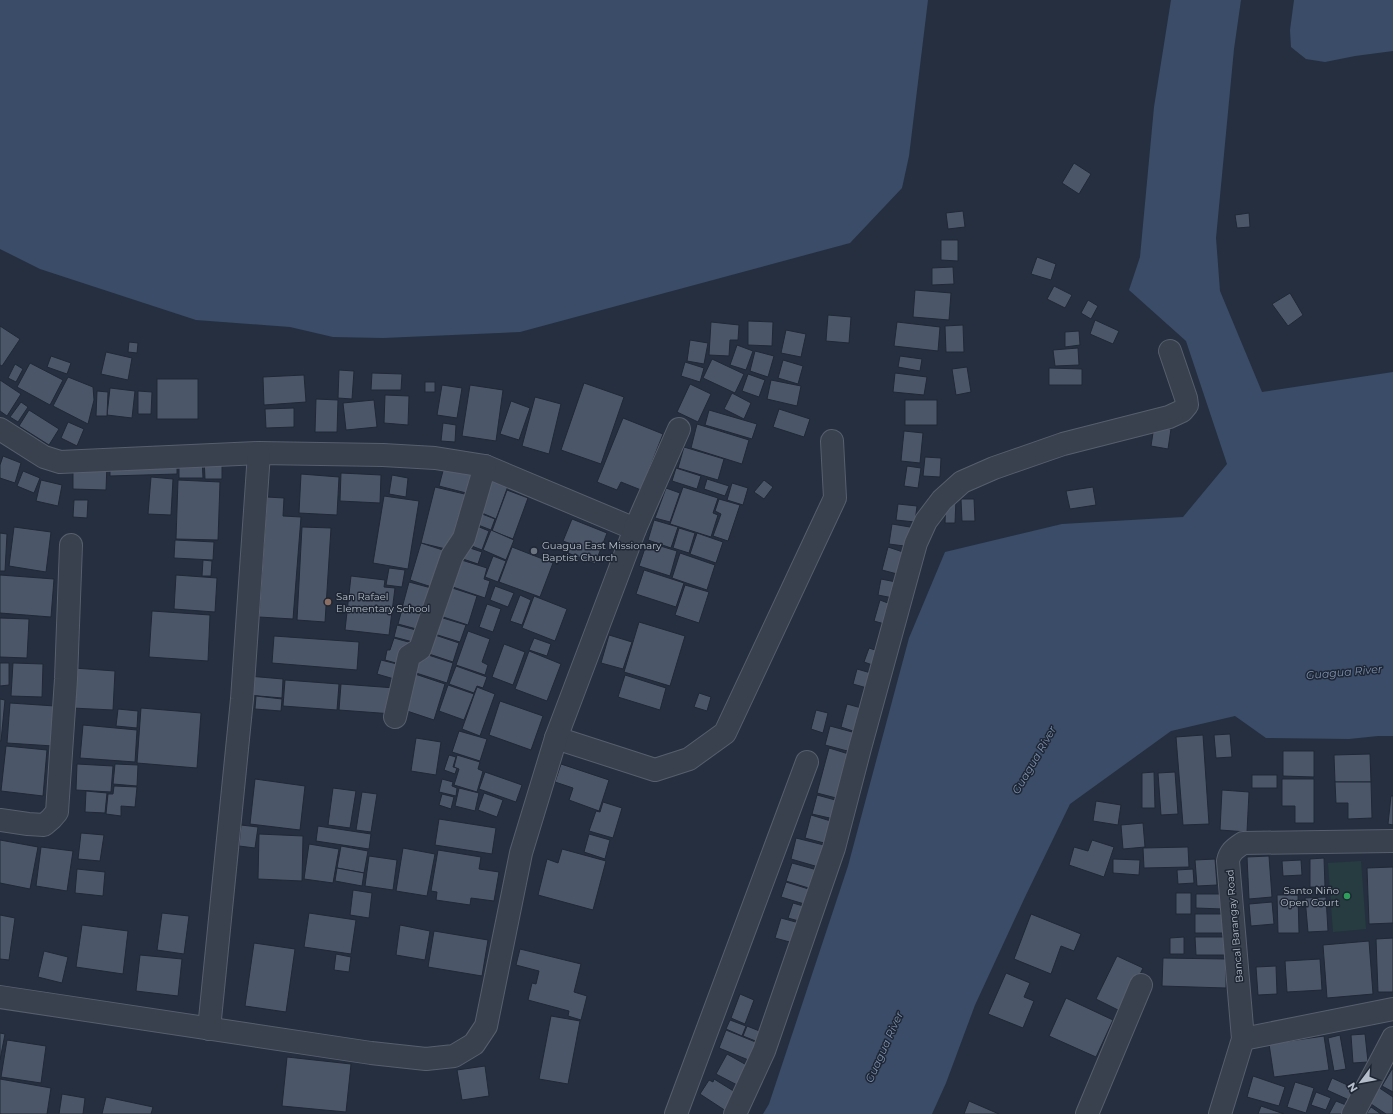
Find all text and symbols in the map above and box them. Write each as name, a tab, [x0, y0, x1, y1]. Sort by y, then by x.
place label: Guagua East Missionary Baptist Church	[542, 539, 662, 564]
marker: Guagua East Missionary Baptist Church	[529, 546, 539, 556]
place label: San Rafael Elementary School	[336, 590, 430, 615]
marker: San Rafael Elementary School	[323, 597, 333, 607]
water label: Guagua River	[1305, 662, 1383, 682]
water label: Guagua River	[1009, 723, 1059, 797]
street label: Bancal Barangay Road	[1223, 869, 1246, 983]
place label: Santo Niño Open Court	[1280, 884, 1339, 909]
marker: Santo Niño Open Court	[1342, 891, 1352, 901]
water label: Guagua River	[862, 1009, 906, 1085]
north arrow	[1341, 1062, 1381, 1102]
text: N	[1344, 1080, 1361, 1095]

